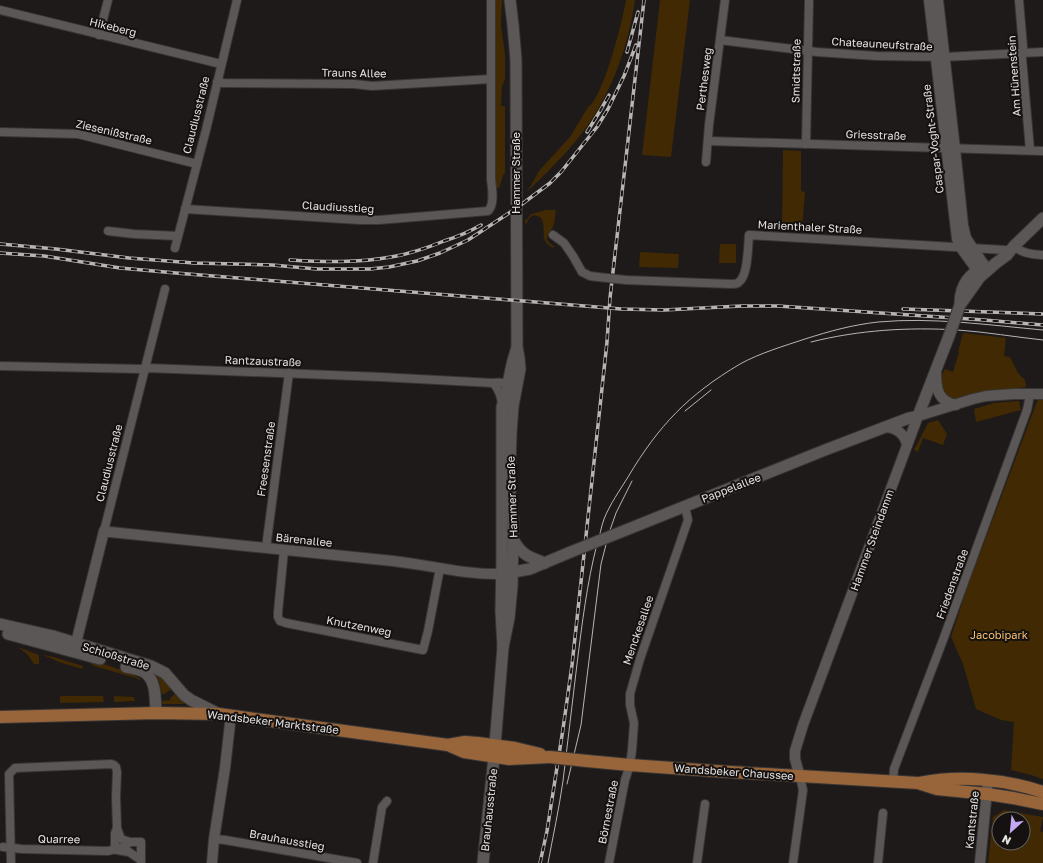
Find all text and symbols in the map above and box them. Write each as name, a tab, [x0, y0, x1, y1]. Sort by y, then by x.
street label: Hikeberg	[88, 14, 138, 39]
street label: Chateauneufstraße	[831, 34, 933, 53]
street label: Am Hünenstein	[1004, 35, 1023, 117]
street label: Smidtstraße	[788, 39, 803, 103]
street label: Perthesweg	[693, 47, 714, 111]
street label: Trauns Allee	[321, 65, 387, 80]
street label: Claudiusstraße	[180, 75, 211, 155]
street label: Caspar-Voght-Straße	[919, 84, 946, 194]
street label: Ziesenißstraße	[75, 116, 153, 147]
street label: Griesstraße	[846, 127, 907, 142]
street label: Hammer Straße	[509, 132, 522, 214]
street label: Claudiusstieg	[302, 198, 375, 215]
street label: Marienthaler Straße	[757, 217, 863, 236]
street label: Rantzaustraße	[224, 353, 302, 368]
street label: Freesenstraße	[254, 420, 277, 497]
street label: Claudiusstraße	[93, 423, 124, 503]
street label: Hammer Straße	[504, 456, 519, 538]
street label: Pappelallee	[699, 470, 762, 505]
street label: Hammer Steindamm	[847, 487, 896, 592]
street label: Bärenallee	[275, 530, 333, 549]
street label: Friedenstraße	[933, 547, 970, 621]
street label: Menckesallee	[620, 593, 656, 666]
street label: Knutzenweg	[325, 613, 393, 638]
park label: Jacobipark	[970, 628, 1028, 641]
street label: Schloßstraße	[81, 639, 151, 672]
street label: Wandsbeker Marktstraße	[207, 707, 340, 736]
street label: Wandsbeker Chaussee	[674, 761, 794, 782]
street label: Brauhausstraße	[478, 768, 499, 852]
street label: Börnestraße	[595, 779, 620, 845]
street label: Kantstraße	[962, 790, 981, 850]
north arrow	[991, 811, 1031, 851]
street label: Brauhausstieg	[248, 826, 326, 853]
street label: Quarree	[38, 832, 80, 845]
text: N	[1000, 833, 1013, 848]

